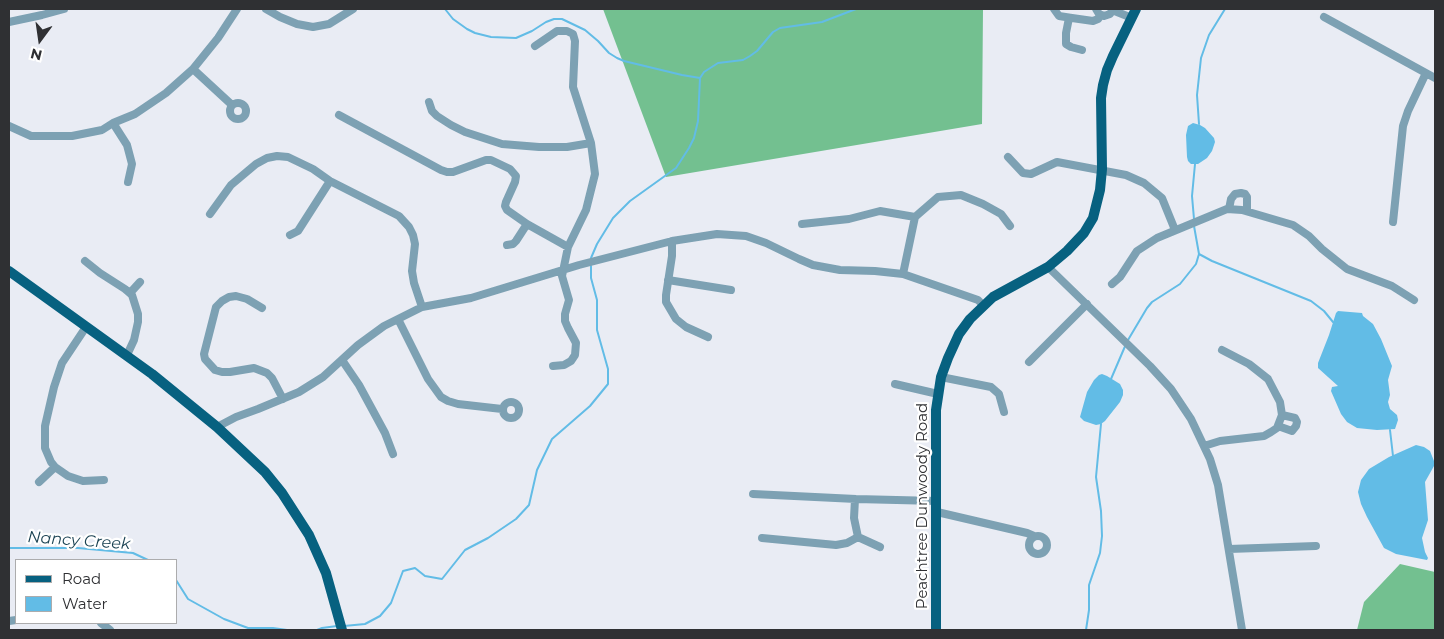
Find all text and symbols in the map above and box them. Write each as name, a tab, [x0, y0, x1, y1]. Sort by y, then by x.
north arrow	[15, 15, 65, 65]
text: N	[29, 44, 44, 65]
street label: Peachtree Dunwoody Road	[914, 403, 932, 609]
water label: Nancy Creek	[27, 528, 131, 554]
legend	[15, 559, 178, 624]
text: Road	[62, 569, 101, 588]
text: Water	[62, 594, 108, 613]

